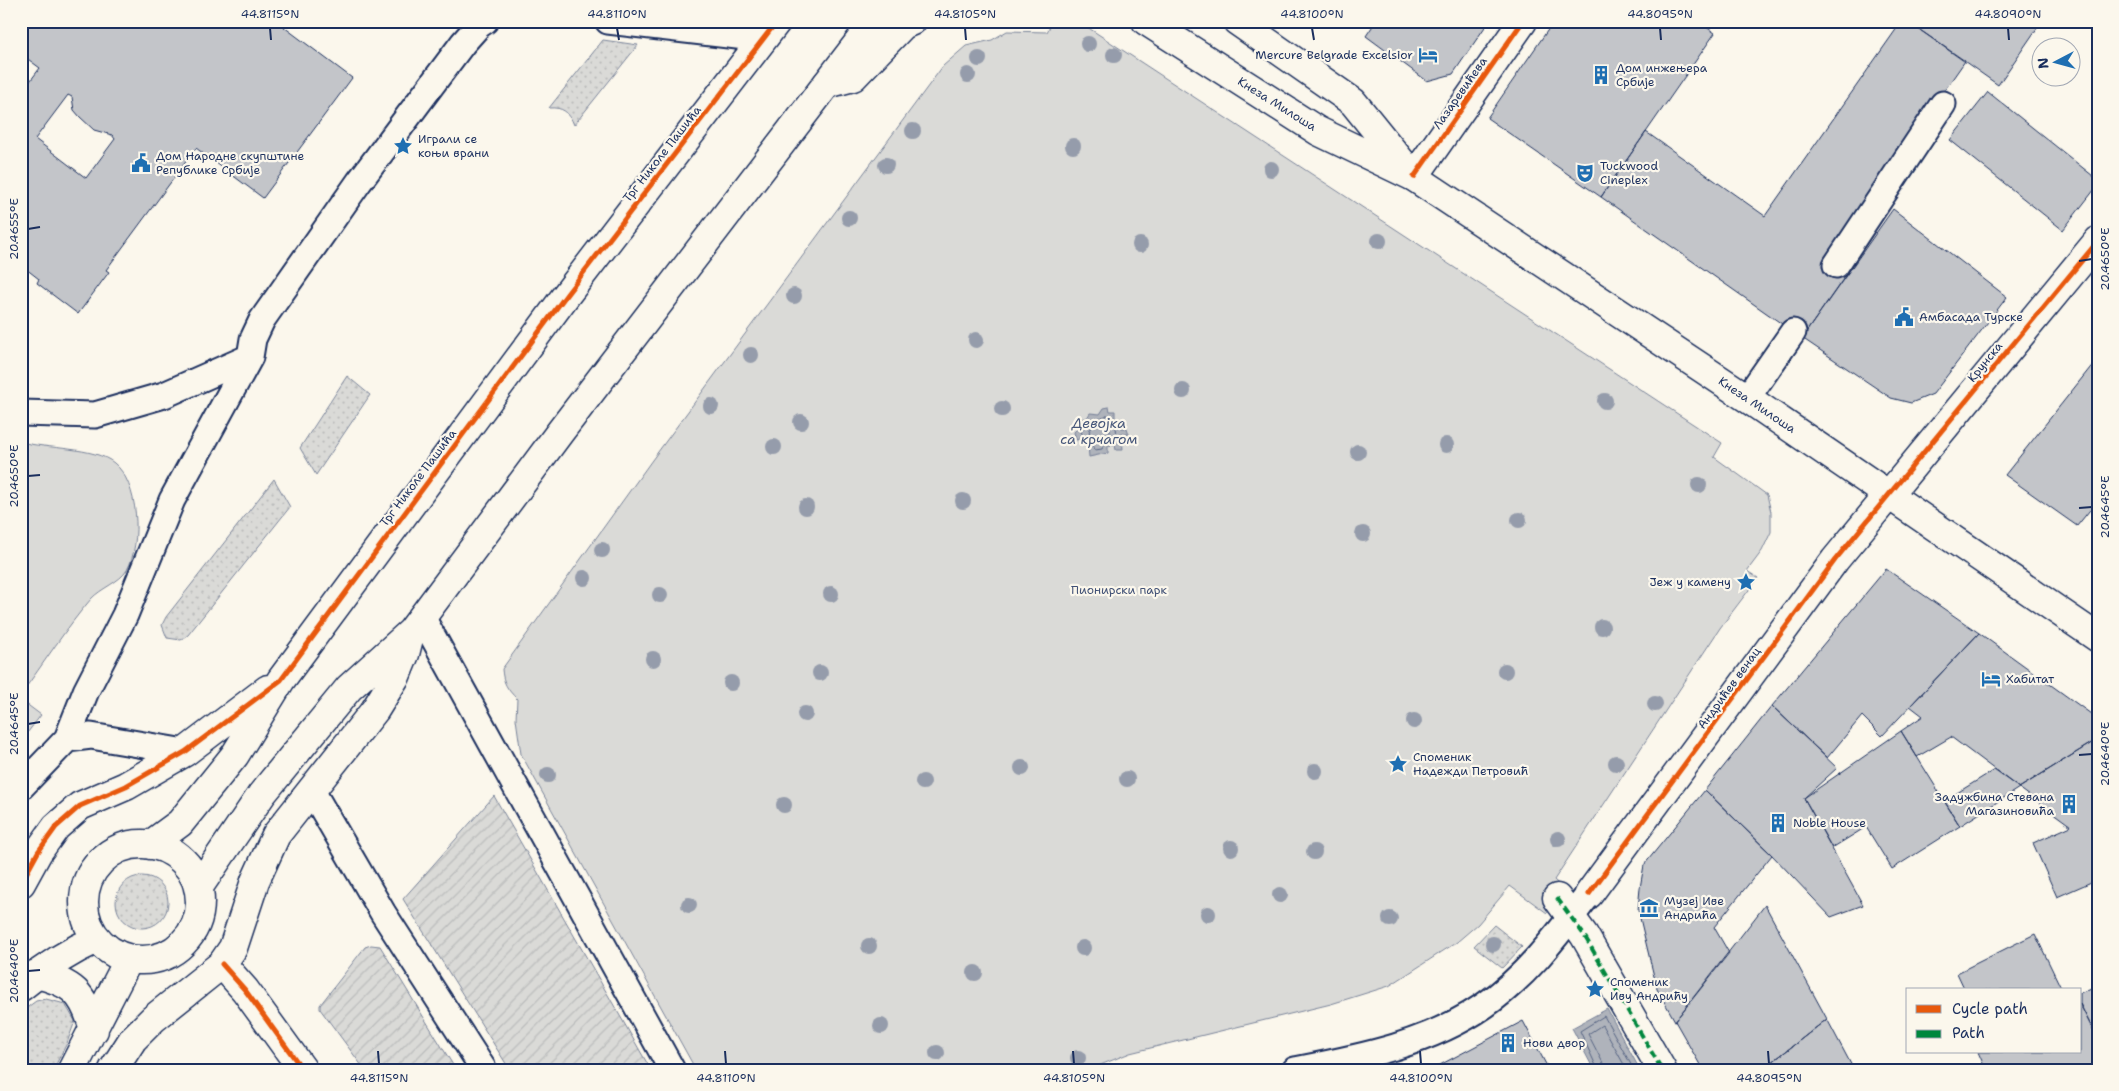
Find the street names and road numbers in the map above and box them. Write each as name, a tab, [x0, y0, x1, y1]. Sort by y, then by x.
street label: Лазаревићева	[1429, 53, 1491, 132]
street label: Кнеза Милоша	[1235, 73, 1320, 135]
street label: Трг Николе Пашића	[619, 102, 705, 205]
street label: Крунска	[1964, 338, 2006, 385]
street label: Кнеза Милоша	[1715, 373, 1799, 437]
street label: Трг Николе Пашића	[376, 426, 460, 530]
street label: Андрићев венац	[1694, 643, 1764, 732]

